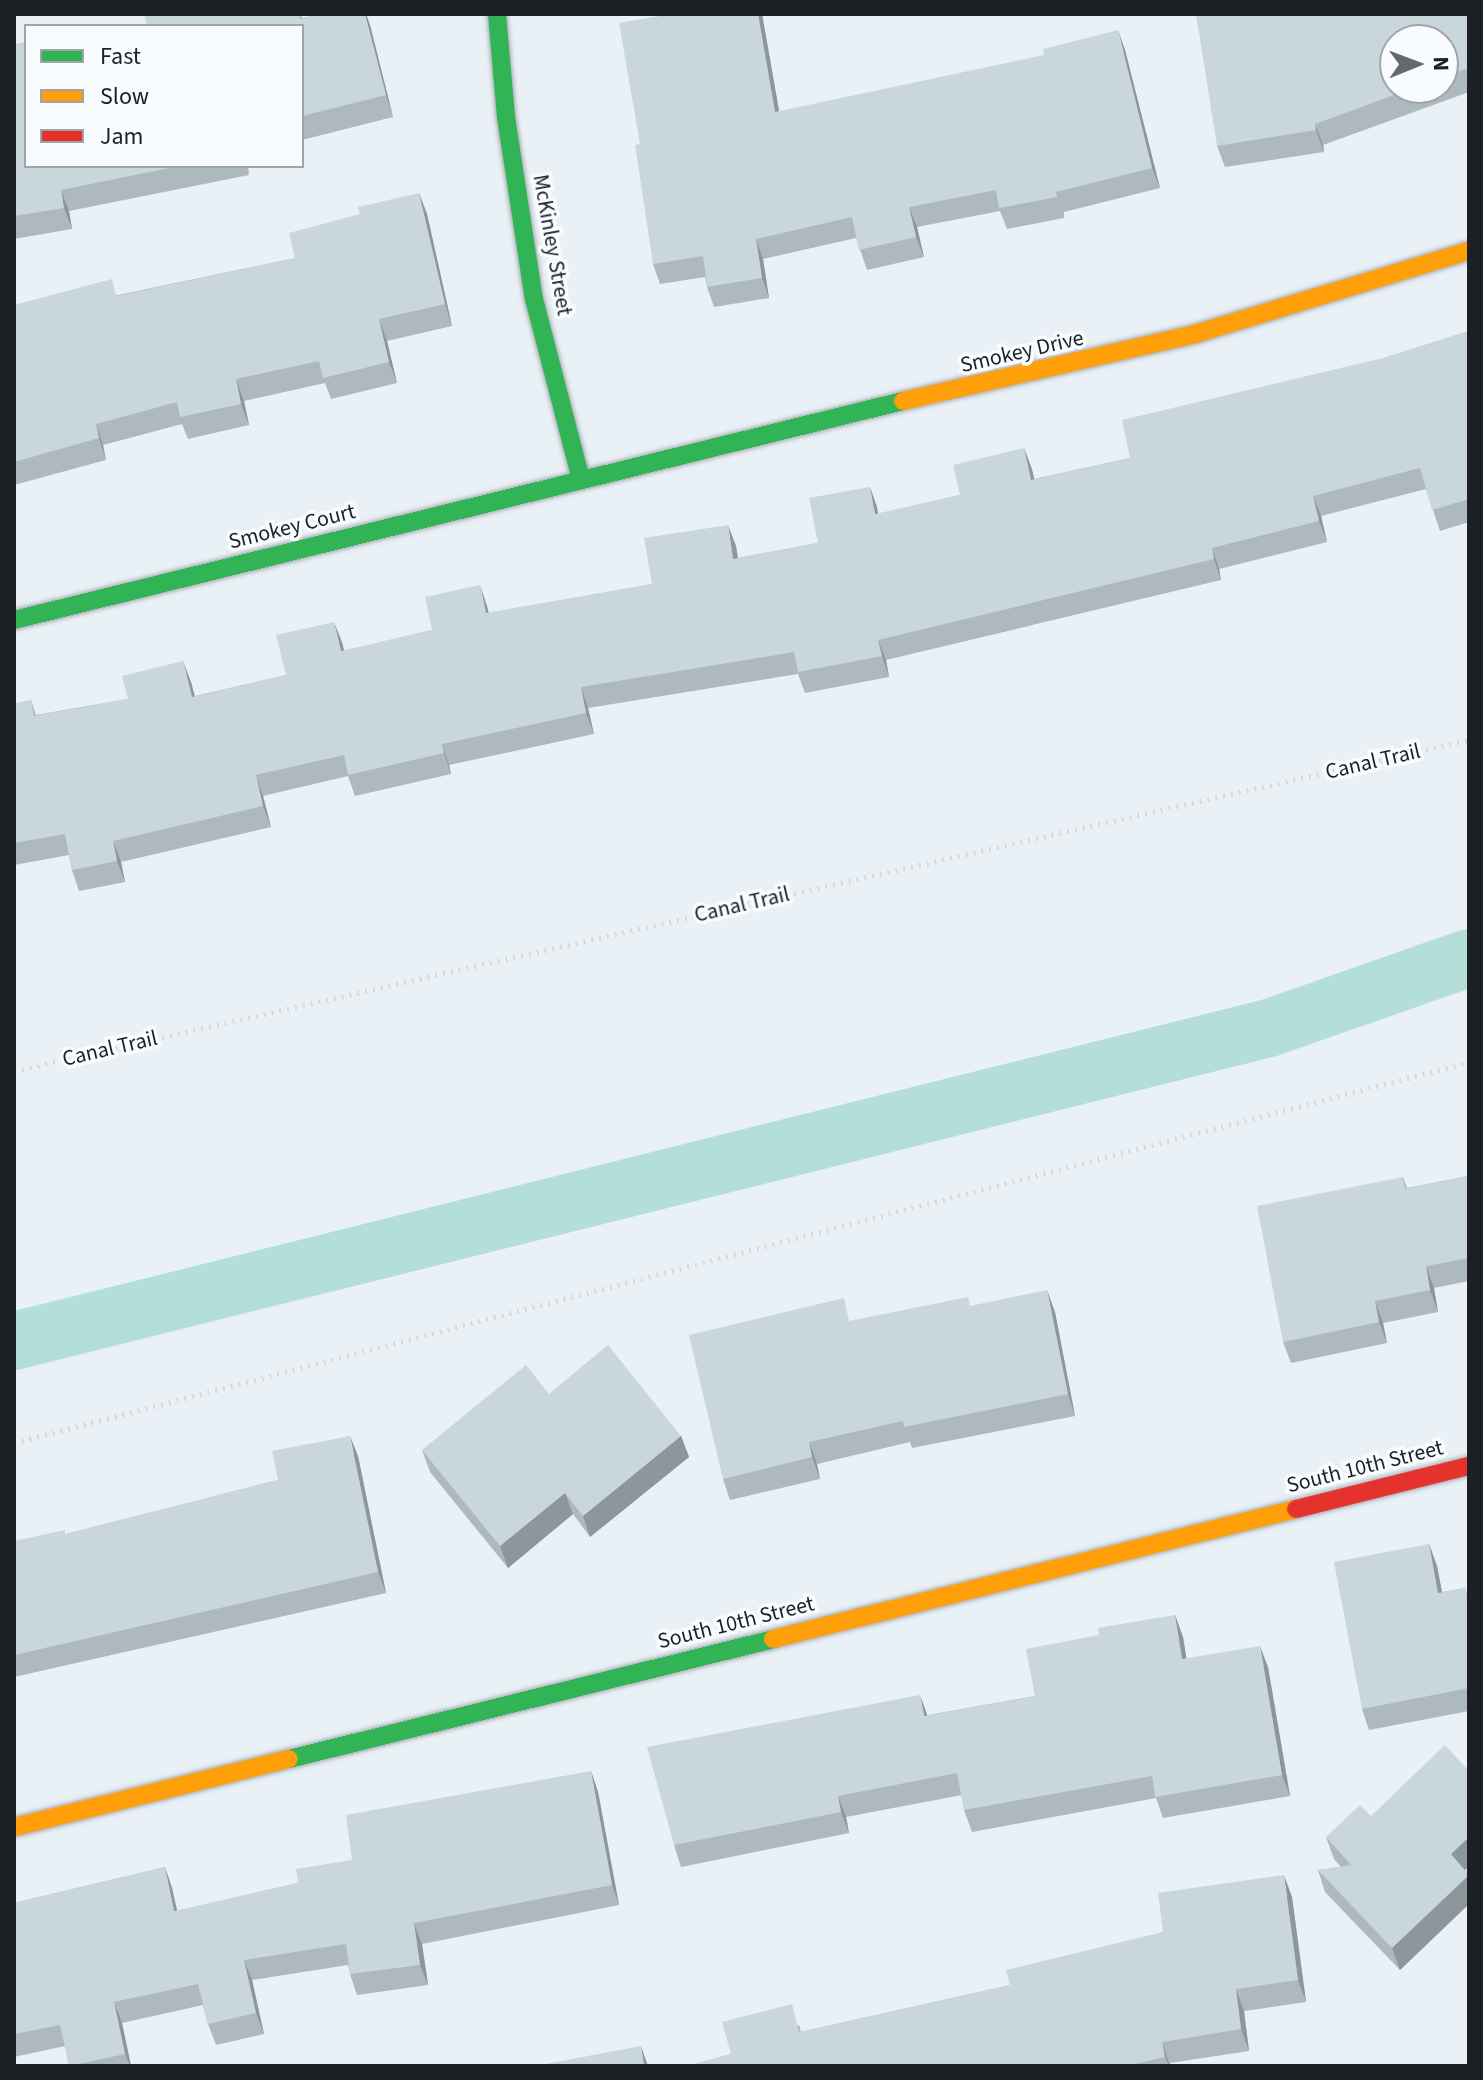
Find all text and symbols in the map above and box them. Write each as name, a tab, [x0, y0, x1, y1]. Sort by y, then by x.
legend	[24, 24, 304, 168]
north arrow	[1379, 24, 1459, 104]
text: Fast	[100, 39, 141, 74]
text: N	[1425, 56, 1457, 71]
text: Slow	[100, 79, 149, 114]
text: Jam	[100, 119, 144, 154]
street label: McKinley Street	[527, 172, 577, 318]
street label: Smokey Drive	[958, 325, 1086, 379]
street label: Smokey Court	[226, 499, 358, 555]
street label: Canal Trail	[1323, 738, 1423, 786]
street label: Canal Trail	[692, 881, 792, 929]
street label: Canal Trail	[60, 1025, 160, 1073]
street label: South 10th Street	[1284, 1435, 1446, 1499]
street label: South 10th Street	[655, 1591, 817, 1655]

